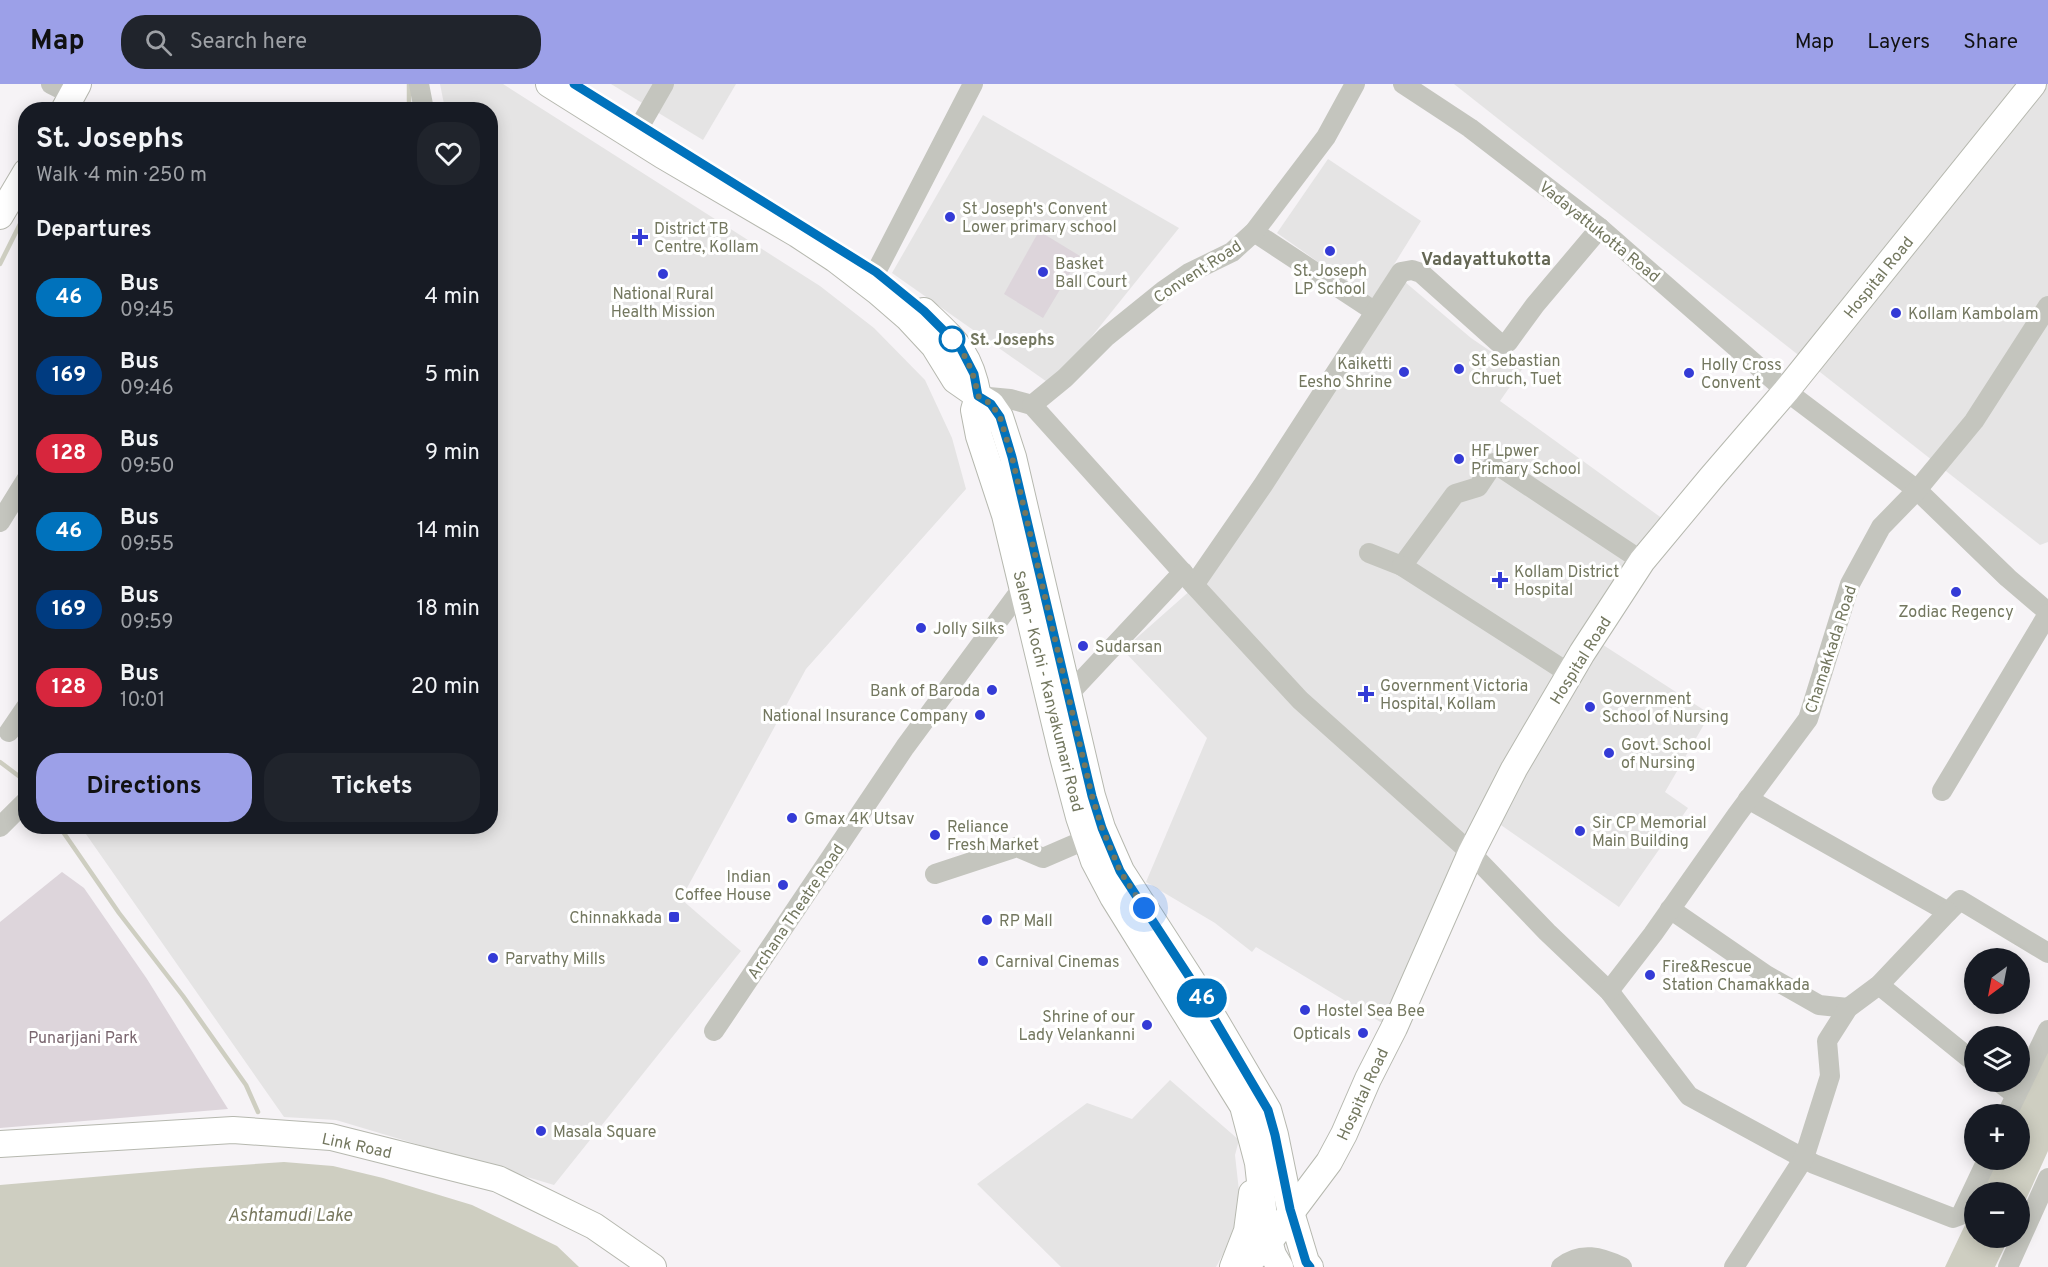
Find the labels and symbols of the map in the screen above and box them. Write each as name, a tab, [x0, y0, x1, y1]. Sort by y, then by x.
street label: Vadayattukotta Road	[1534, 178, 1663, 287]
place label: St Joseph's Convent Lower primary school	[962, 200, 1117, 238]
marker: St Joseph's Convent Lower primary school	[943, 210, 957, 224]
place label: District TB Centre, Kollam	[654, 220, 759, 258]
marker: District TB Centre, Kollam	[631, 228, 649, 246]
street label: Hospital Road	[1840, 233, 1919, 323]
street label: Convent Road	[1150, 237, 1246, 309]
marker: St. Joseph LP School	[1323, 244, 1337, 258]
district label: Vadayattukotta	[1421, 249, 1551, 272]
place label: Basket Ball Court	[1055, 255, 1127, 293]
place label: St. Joseph LP School	[1293, 262, 1367, 300]
marker: Basket Ball Court	[1036, 265, 1050, 279]
marker: National Rural Health Mission	[656, 267, 670, 281]
place label: National Rural Health Mission	[611, 285, 715, 323]
place label: Kollam Kambolam	[1908, 305, 2038, 325]
marker: Kollam Kambolam	[1889, 306, 1903, 320]
marker: St. Josephs	[939, 326, 965, 352]
place label: St. Josephs	[970, 331, 1055, 351]
place label: St Sebastian Chruch, Tuet	[1471, 352, 1562, 390]
place label: Kaiketti Eesho Shrine	[1298, 355, 1392, 393]
place label: Holly Cross Convent	[1701, 356, 1782, 394]
marker: St Sebastian Chruch, Tuet	[1452, 362, 1466, 376]
marker: Kaiketti Eesho Shrine	[1397, 365, 1411, 379]
marker: Holly Cross Convent	[1682, 366, 1696, 380]
place label: HF Lpwer Primary School	[1471, 442, 1581, 480]
marker: HF Lpwer Primary School	[1452, 452, 1466, 466]
place label: Kollam District Hospital	[1514, 563, 1619, 601]
street label: Salem - Kochi - Kanyakumari Road	[1007, 569, 1087, 814]
marker: Kollam District Hospital	[1491, 571, 1509, 589]
street label: Chamakkada Road	[1802, 583, 1862, 716]
marker: Zodiac Regency	[1949, 585, 1963, 599]
place label: Zodiac Regency	[1898, 603, 2014, 623]
street label: Hospital Road	[1547, 613, 1617, 709]
place label: Jolly Silks	[933, 620, 1005, 640]
marker: Jolly Silks	[914, 621, 928, 635]
place label: Sudarsan	[1095, 638, 1162, 658]
marker: Sudarsan	[1076, 639, 1090, 653]
place label: Government Victoria Hospital, Kollam	[1380, 677, 1528, 715]
place label: Bank of Baroda	[870, 682, 980, 702]
marker: Bank of Baroda	[985, 683, 999, 697]
marker: Government Victoria Hospital, Kollam	[1357, 685, 1375, 703]
place label: Government School of Nursing	[1602, 690, 1729, 728]
marker: Government School of Nursing	[1583, 700, 1597, 714]
place label: National Insurance Company	[762, 707, 968, 727]
marker: National Insurance Company	[973, 708, 987, 722]
place label: Govt. School of Nursing	[1621, 736, 1711, 774]
marker: Govt. School of Nursing	[1602, 746, 1616, 760]
place label: Gmax 4K Utsav	[804, 810, 914, 830]
marker: Gmax 4K Utsav	[785, 811, 799, 825]
place label: Sir CP Memorial Main Building	[1592, 814, 1707, 852]
place label: Reliance Fresh Market	[947, 818, 1039, 856]
marker: Sir CP Memorial Main Building	[1573, 824, 1587, 838]
marker: Reliance Fresh Market	[928, 828, 942, 842]
street label: Archana Theatre Road	[744, 841, 849, 984]
place label: Indian Coffee House	[674, 868, 771, 906]
marker: Indian Coffee House	[776, 878, 790, 892]
your location	[1129, 893, 1159, 923]
place label: Chinnakkada	[569, 909, 662, 929]
marker: Chinnakkada	[667, 910, 681, 924]
place label: RP Mall	[999, 912, 1053, 932]
marker: RP Mall	[980, 913, 994, 927]
north arrow	[1964, 948, 2030, 1014]
place label: Parvathy Mills	[505, 950, 606, 970]
marker: Parvathy Mills	[486, 951, 500, 965]
place label: Carnival Cinemas	[995, 953, 1119, 973]
marker: Carnival Cinemas	[976, 954, 990, 968]
place label: Fire&Rescue Station Chamakkada	[1662, 958, 1810, 996]
marker: Fire&Rescue Station Chamakkada	[1643, 968, 1657, 982]
line badge: 46	[1175, 978, 1229, 1018]
place label: Hostel Sea Bee	[1317, 1002, 1425, 1022]
marker: Hostel Sea Bee	[1298, 1003, 1312, 1017]
place label: Shrine of our Lady Velankanni	[1018, 1008, 1135, 1046]
marker: Shrine of our Lady Velankanni	[1140, 1018, 1154, 1032]
place label: Opticals	[1293, 1025, 1351, 1045]
marker: Opticals	[1356, 1026, 1370, 1040]
park label: Punarjjani Park	[28, 1029, 138, 1049]
street label: Hospital Road	[1334, 1045, 1394, 1144]
place label: Masala Square	[553, 1123, 656, 1143]
marker: Masala Square	[534, 1124, 548, 1138]
street label: Link Road	[320, 1130, 394, 1164]
water label: Ashtamudi Lake	[228, 1205, 353, 1228]

